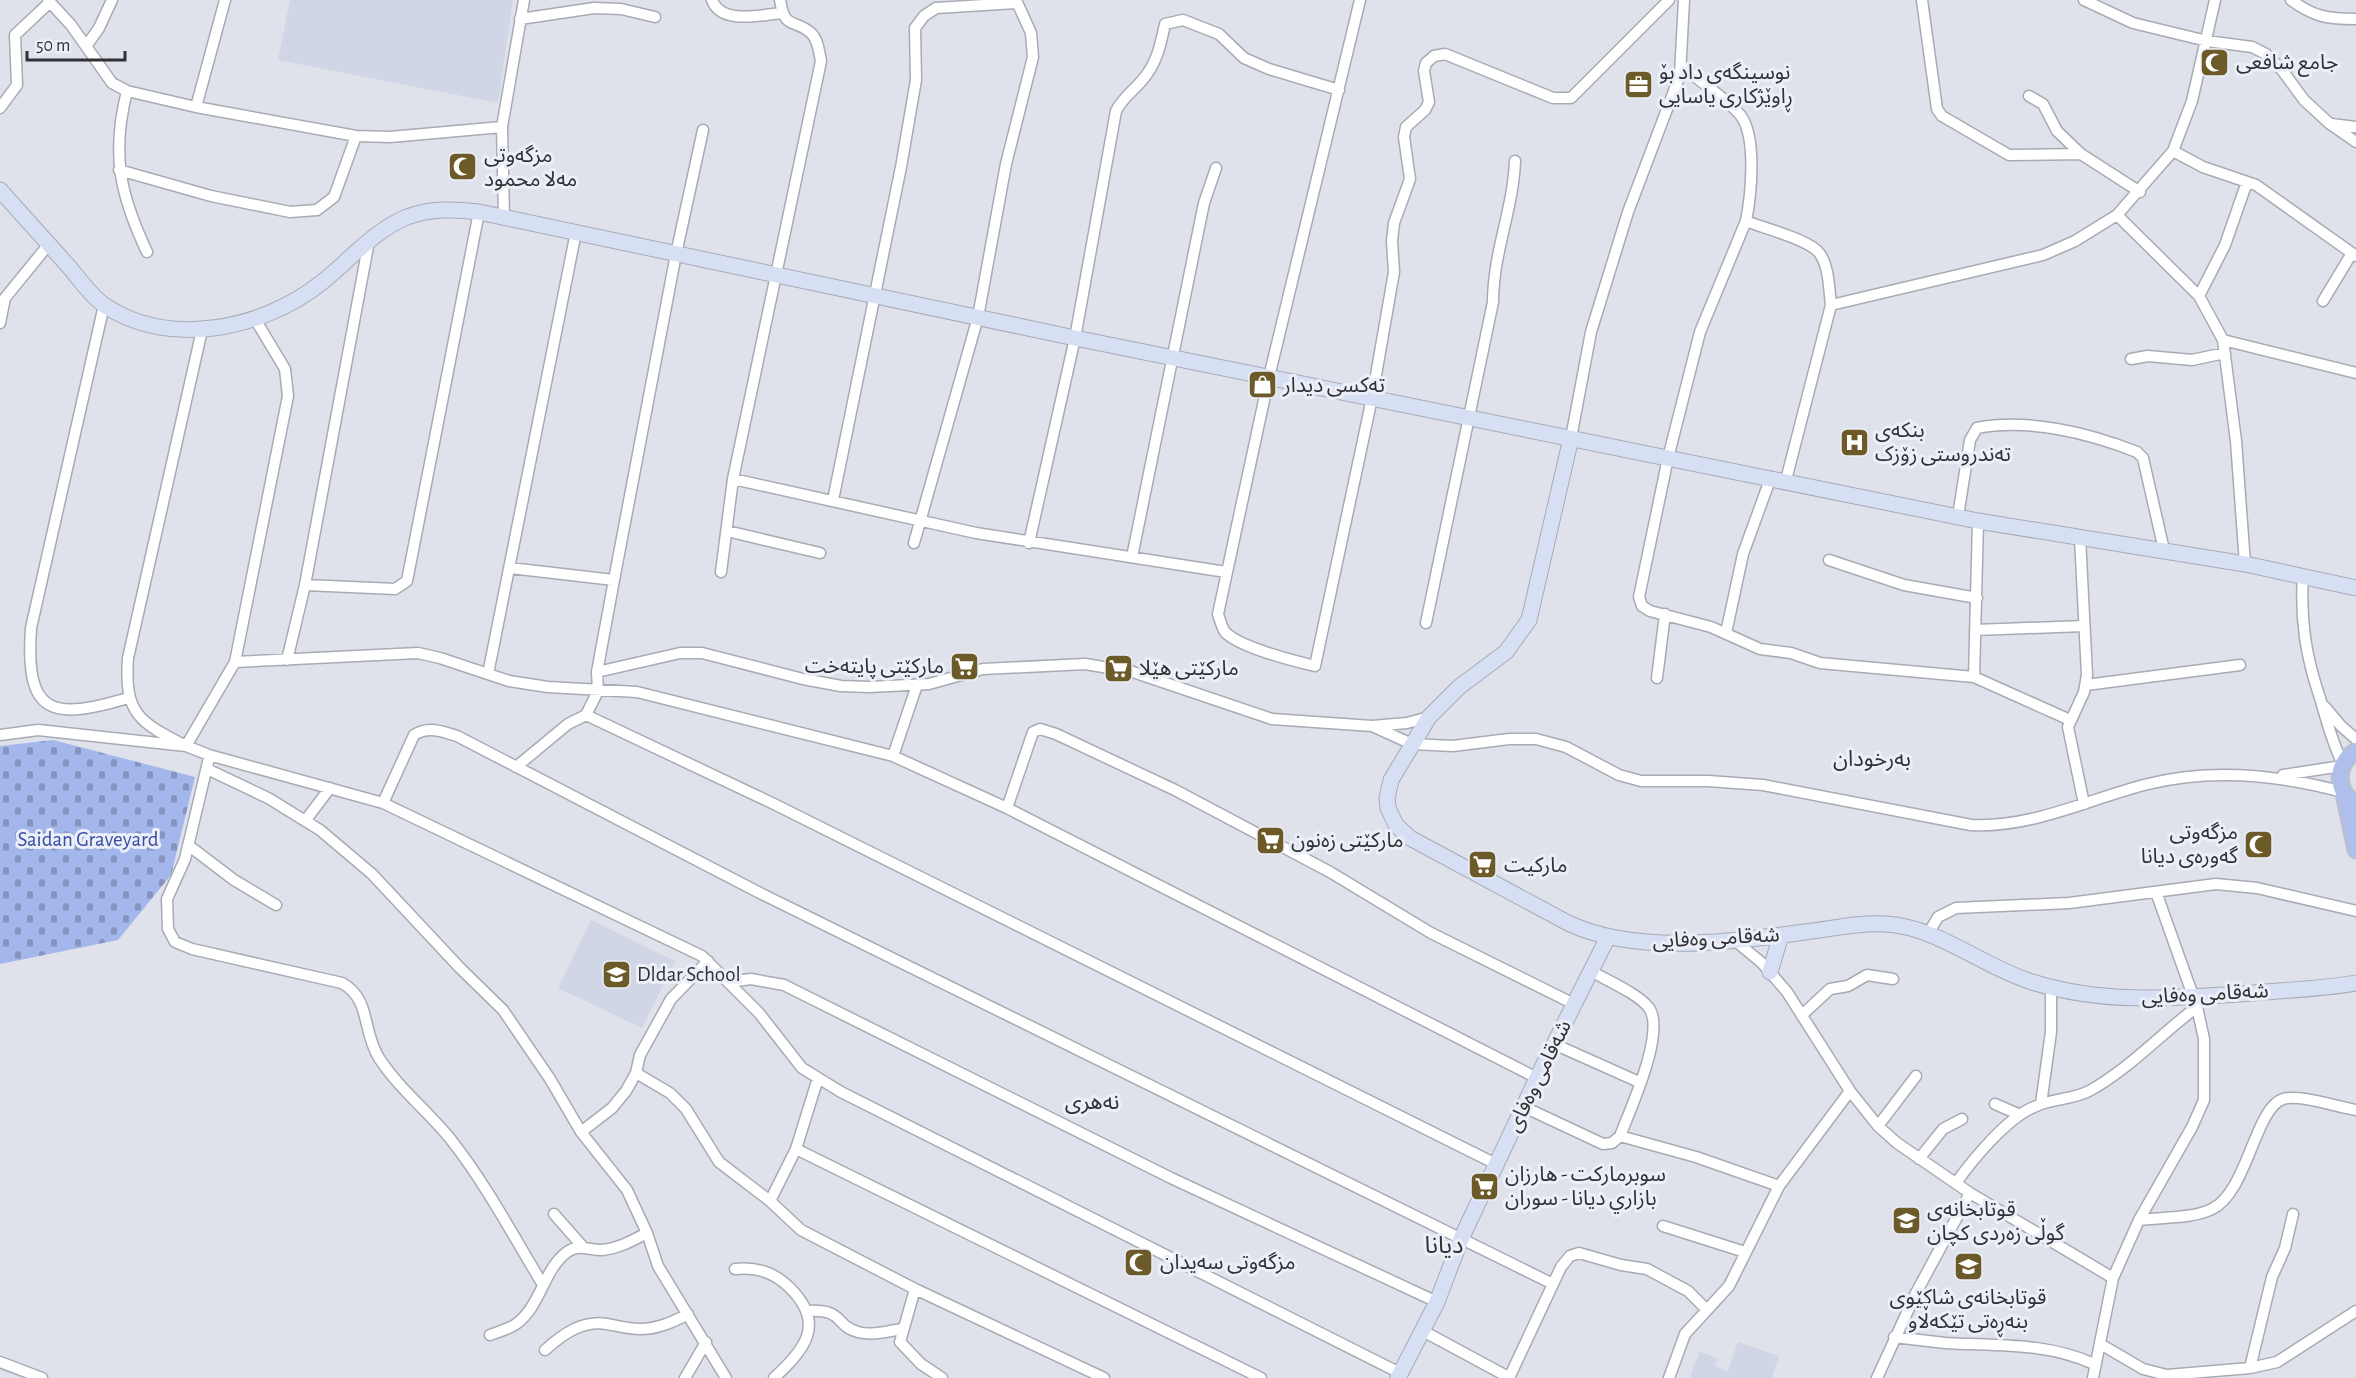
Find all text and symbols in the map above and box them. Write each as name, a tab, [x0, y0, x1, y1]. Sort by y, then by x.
scale bar	[27, 24, 124, 62]
text: 50 m	[36, 37, 70, 55]
mosque icon: جامع شافعی	[2199, 46, 2231, 78]
place label: جامع شافعی	[2236, 52, 2338, 77]
place label: نوسینگەی داد بۆ ڕاوێژكاری یاسایی	[1659, 61, 1793, 113]
office icon: نوسینگەی داد بۆ ڕاوێژكاری یاسایی	[1622, 68, 1654, 100]
place label: مزگه‌وتی مه‌لا محمود	[484, 144, 577, 191]
mosque icon: مزگه‌وتی مه‌لا محمود	[447, 151, 479, 183]
shop icon: تەكسی دیدار	[1246, 369, 1278, 401]
place label: تەكسی دیدار	[1282, 375, 1385, 397]
place label: بنکەی تەندروستی زۆزک	[1875, 420, 2011, 466]
hospital icon: بنکەی تەندروستی زۆزک	[1838, 426, 1870, 458]
supermarket icon: مارکێتی پایتەخت	[949, 650, 981, 682]
supermarket icon: مارکێتی هێلا	[1102, 652, 1134, 684]
place label: مارکێتی پایتەخت	[805, 656, 944, 679]
place label: مارکێتی هێلا	[1139, 658, 1239, 680]
district label: بەرخودان	[1833, 748, 1911, 772]
place label: مزگەوتی گەورەی دیانا	[2141, 821, 2238, 868]
supermarket icon: مارکێتی زەنون	[1254, 824, 1286, 856]
mosque icon: مزگەوتی گەورەی دیانا	[2243, 828, 2275, 860]
park label: Saidan Graveyard	[17, 829, 159, 850]
place label: مارکێتی زەنون	[1291, 830, 1404, 852]
supermarket icon: ماركيت	[1467, 849, 1499, 881]
place label: ماركيت	[1504, 855, 1567, 877]
street label: شەقامی وەفایی	[1652, 924, 1780, 953]
school or university icon: Dldar School	[600, 958, 632, 990]
place label: Dldar School	[637, 964, 741, 985]
street label: شەقامی وەفایی	[2141, 980, 2269, 1009]
street label: شەقامی وەفای	[1503, 1017, 1576, 1136]
district label: نەھری	[1065, 1091, 1119, 1114]
place label: سوبرماركت - هارزان بازاري ديانا - سوران	[1505, 1164, 1666, 1213]
supermarket icon: سوبرماركت - هارزان بازاري ديانا - سوران	[1468, 1170, 1500, 1202]
place label: قوتابخانەی گوڵی زەردی کچان	[1927, 1199, 2065, 1246]
school or university icon: قوتابخانەی گوڵی زەردی کچان	[1890, 1205, 1922, 1237]
district label: دیانا	[1424, 1234, 1464, 1258]
mosque icon: مزگەوتی سەیدان	[1123, 1246, 1155, 1278]
school or university icon: قوتابخانەی شاکێوی بنەڕەتی تێکەڵاو	[1952, 1250, 1984, 1282]
place label: مزگەوتی سەیدان	[1160, 1251, 1295, 1274]
place label: قوتابخانەی شاکێوی بنەڕەتی تێکەڵاو	[1889, 1287, 2047, 1338]

